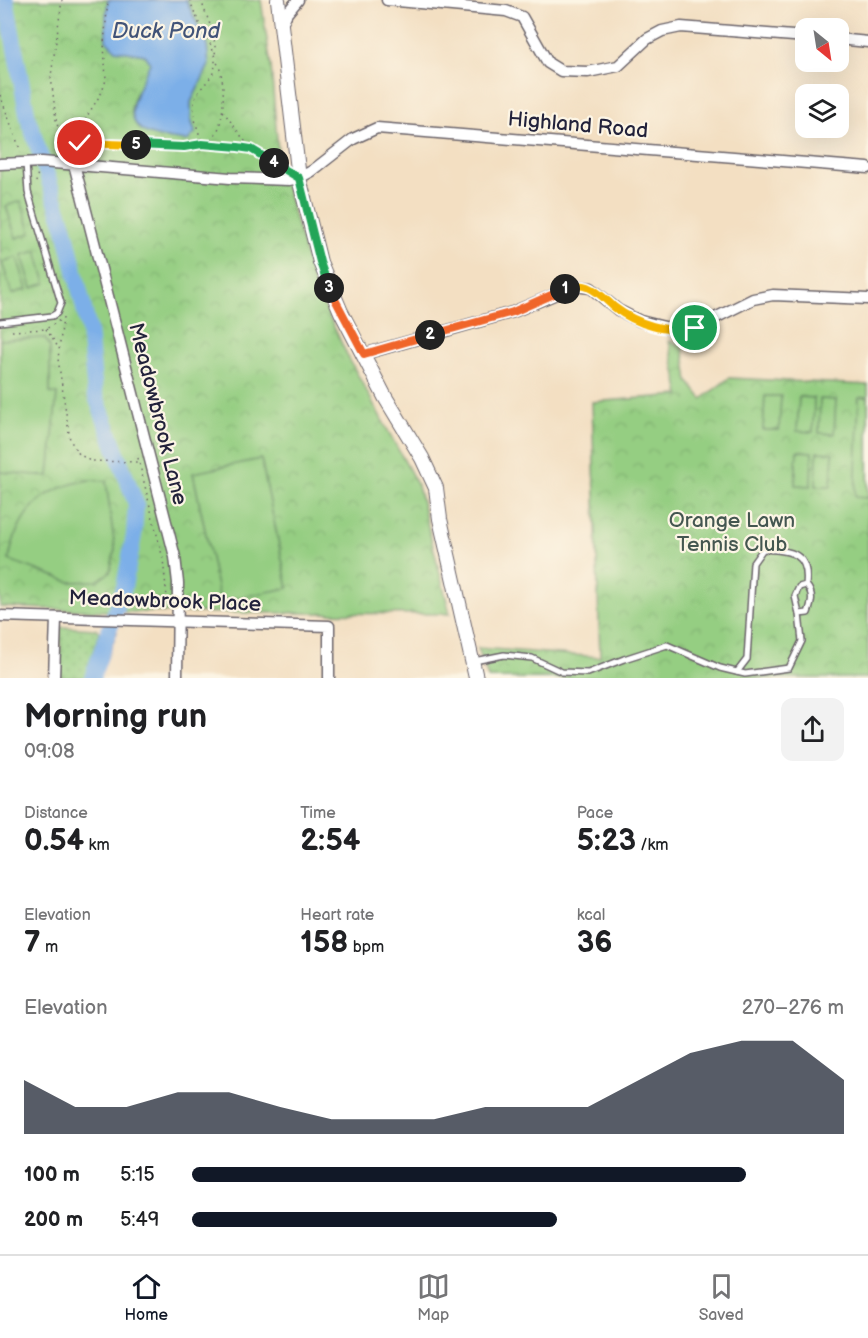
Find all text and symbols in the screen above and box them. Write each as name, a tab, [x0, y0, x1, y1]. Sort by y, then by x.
water label: Duck Pond	[112, 18, 220, 45]
north arrow	[795, 18, 849, 72]
map controls	[795, 18, 849, 138]
button: layers	[795, 84, 849, 138]
street label: Highland Road	[507, 106, 649, 144]
pin	[54, 117, 105, 168]
icon: check	[63, 126, 96, 159]
pin: 5	[121, 130, 151, 160]
text: 5	[131, 135, 141, 154]
pin: 4	[259, 148, 289, 178]
text: 4	[269, 153, 279, 172]
pin: 3	[314, 273, 344, 303]
pin: 1	[550, 274, 580, 304]
text: 3	[324, 278, 334, 297]
text: 1	[562, 279, 568, 298]
pin	[669, 302, 720, 353]
icon: arrive	[678, 311, 711, 344]
street label: Meadowbrook Lane	[123, 320, 193, 508]
pin: 2	[415, 320, 445, 350]
text: 2	[425, 325, 435, 344]
park label: Orange Lawn Tennis Club	[669, 508, 795, 557]
street label: Meadowbrook Place	[68, 585, 262, 617]
text: Morning run	[24, 697, 207, 737]
button: share	[781, 698, 844, 761]
text: 09:08	[24, 740, 75, 764]
text: Distance	[24, 804, 88, 823]
text: Time	[300, 804, 336, 823]
text: Pace	[577, 804, 613, 823]
text: 0.54	[24, 823, 84, 859]
text: 2:54	[300, 823, 360, 859]
text: 5:23	[577, 823, 636, 859]
text: km	[84, 836, 110, 855]
text: /km	[636, 836, 669, 855]
text: Elevation	[24, 906, 91, 925]
text: Heart rate	[300, 906, 374, 925]
text: kcal	[577, 906, 605, 925]
text: 7	[24, 925, 41, 961]
text: 158	[300, 925, 348, 961]
text: 36	[577, 925, 612, 961]
text: m	[41, 938, 58, 957]
text: bpm	[348, 938, 384, 957]
text: Elevation	[24, 996, 107, 1020]
text: 270–276 m	[742, 996, 844, 1020]
text: 100 m	[24, 1163, 80, 1187]
text: 5:15	[120, 1163, 155, 1187]
text: 200 m	[24, 1208, 83, 1232]
text: 5:49	[120, 1208, 159, 1232]
tab: Home	[124, 1270, 168, 1325]
tab: Map	[417, 1270, 450, 1325]
tab: Saved	[699, 1270, 744, 1325]

